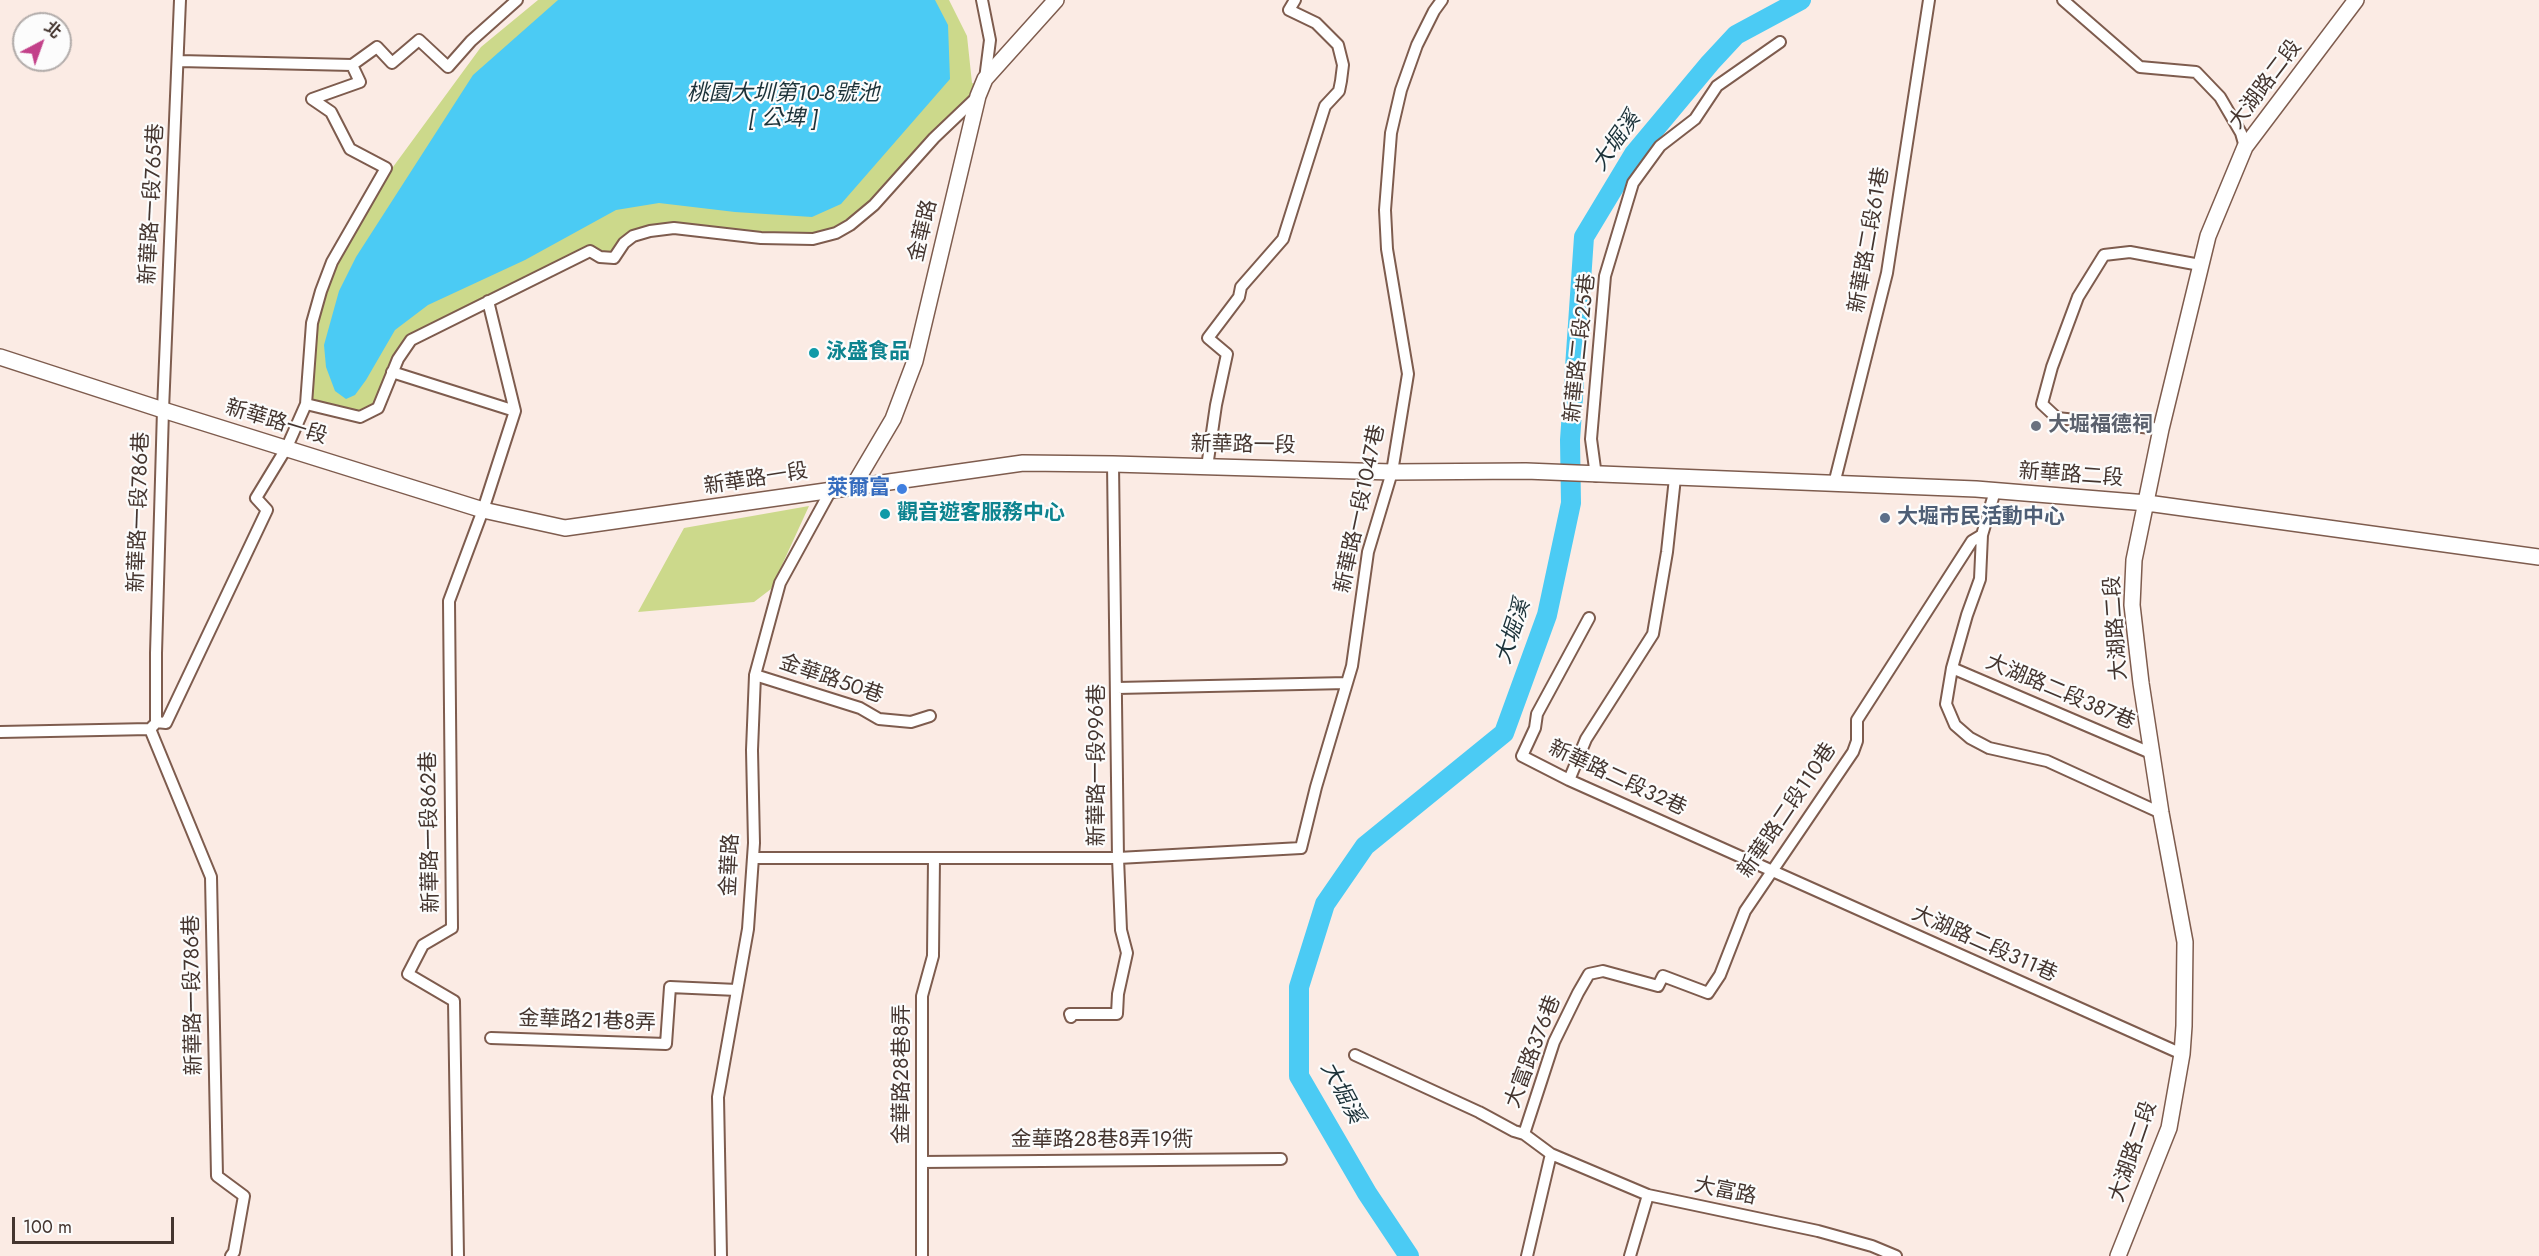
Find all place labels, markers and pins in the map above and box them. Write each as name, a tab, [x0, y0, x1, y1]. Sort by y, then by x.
place label: 泳盛食品	[826, 340, 910, 366]
marker: 泳盛食品	[807, 346, 821, 360]
place label: 大堀福德祠	[2048, 413, 2153, 439]
marker: 大堀福德祠	[2029, 419, 2043, 433]
place label: 萊爾富	[827, 476, 890, 502]
marker: 萊爾富	[895, 482, 909, 496]
place label: 觀音遊客服務中心	[897, 501, 1065, 527]
place label: 大堀市民活動中心	[1897, 505, 2065, 531]
marker: 觀音遊客服務中心	[878, 507, 892, 521]
marker: 大堀市民活動中心	[1878, 511, 1892, 525]

